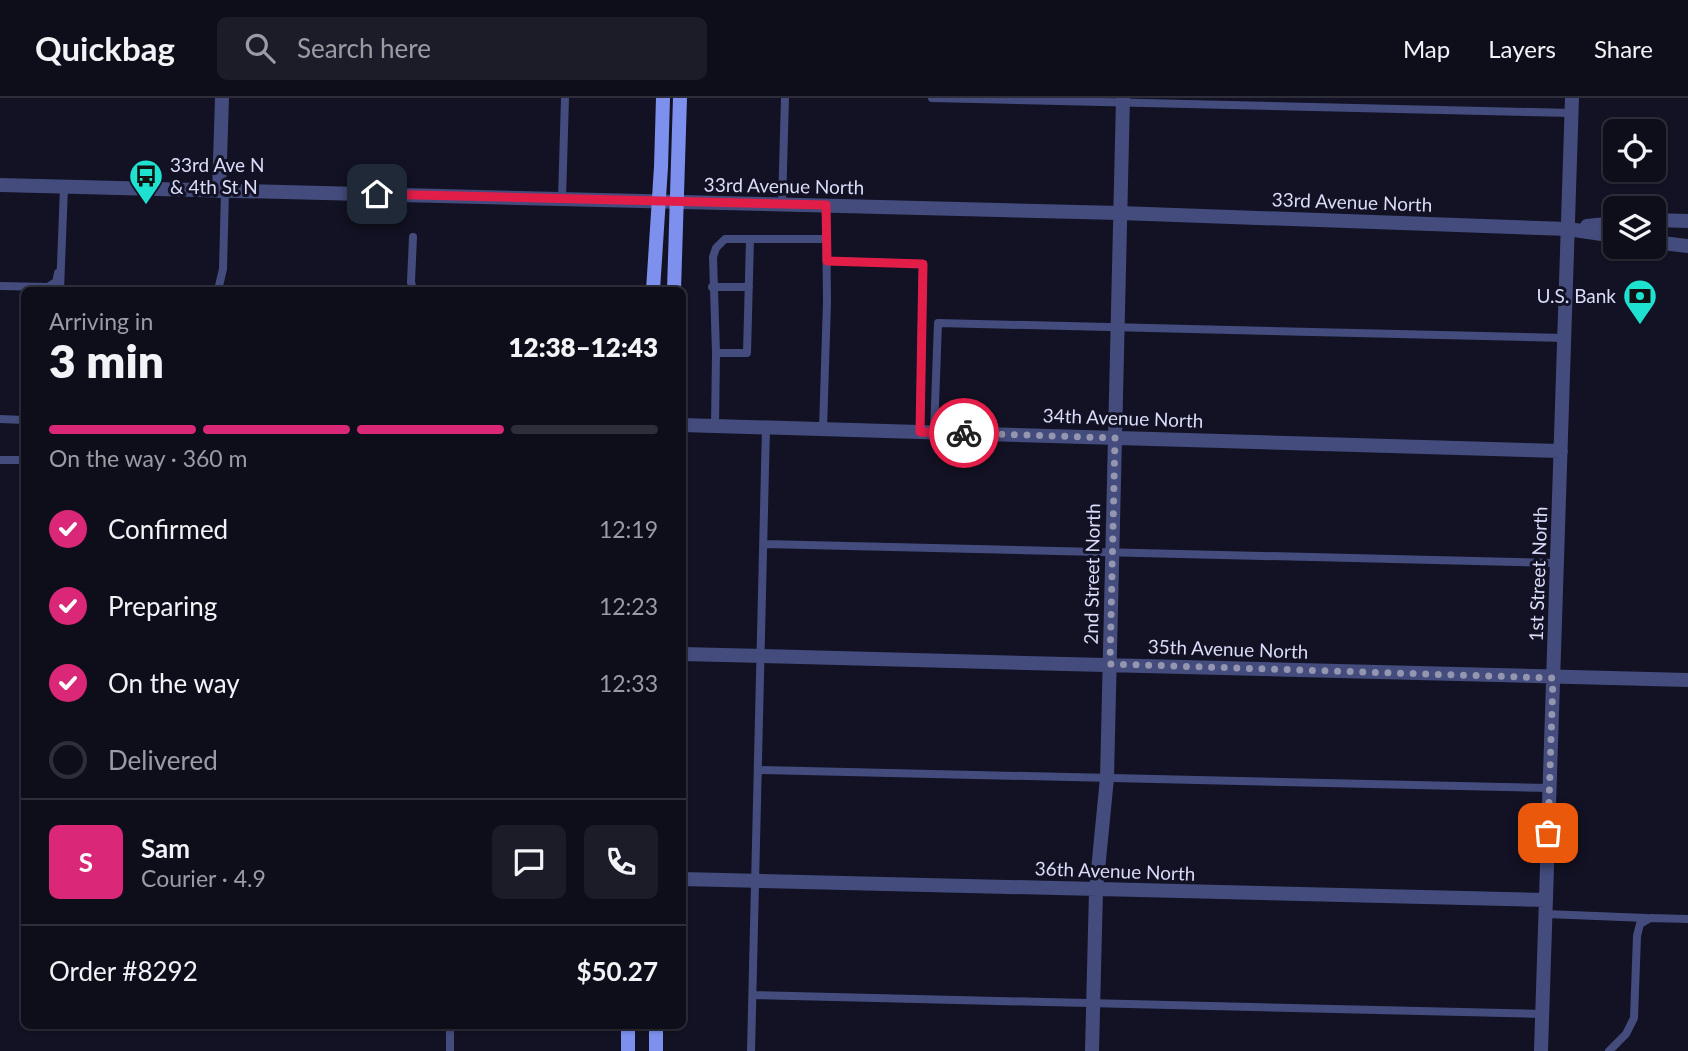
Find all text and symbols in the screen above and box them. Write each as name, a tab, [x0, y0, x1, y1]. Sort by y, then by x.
search box	[217, 17, 707, 80]
text: Quickbag	[35, 28, 175, 68]
icon: search	[241, 29, 279, 67]
text: Search here	[297, 32, 431, 64]
text: Map	[1403, 34, 1450, 63]
text: Layers	[1488, 34, 1556, 63]
text: Share	[1594, 34, 1653, 63]
map controls	[1603, 119, 1666, 259]
button: locate	[1603, 119, 1666, 182]
place label: 33rd Ave N & 4th St N	[170, 153, 265, 198]
bus stop icon: 33rd Ave N & 4th St N	[127, 157, 165, 206]
pin	[347, 164, 407, 224]
street label: 33rd Avenue North	[704, 173, 864, 198]
icon: home	[358, 175, 396, 213]
street label: 33rd Avenue North	[1271, 187, 1433, 216]
button: layers	[1603, 196, 1666, 259]
bank icon: U.S. Bank	[1621, 277, 1659, 326]
place label: U.S. Bank	[1536, 284, 1616, 307]
text: Arriving in	[49, 307, 153, 335]
text: 12:38–12:43	[508, 331, 658, 363]
text: 3 min	[49, 333, 164, 388]
courier	[929, 398, 999, 468]
street label: 34th Avenue North	[1042, 403, 1204, 432]
icon: bike	[945, 414, 983, 452]
text: On the way · 360 m	[49, 444, 248, 472]
street label: 2nd Street North	[1079, 503, 1104, 645]
street label: 1st Street North	[1524, 506, 1551, 642]
icon: check	[49, 510, 87, 548]
text: Confirmed	[108, 513, 228, 545]
text: 12:19	[599, 515, 658, 543]
icon: check	[49, 587, 87, 625]
text: Preparing	[108, 590, 217, 622]
text: 12:23	[599, 592, 658, 620]
street label: 35th Avenue North	[1147, 634, 1309, 663]
icon: check	[49, 664, 87, 702]
text: On the way	[108, 667, 240, 699]
text: 12:33	[599, 669, 658, 697]
text: Delivered	[108, 744, 218, 776]
pin	[1518, 803, 1578, 863]
icon: bag	[1529, 814, 1567, 852]
button: chat	[492, 825, 566, 899]
button: phone	[584, 825, 658, 899]
text: Sam	[141, 832, 190, 864]
text: S	[79, 846, 93, 878]
street label: 36th Avenue North	[1034, 856, 1196, 885]
text: Courier · 4.9	[141, 864, 266, 892]
text: Order #8292	[49, 955, 198, 987]
text: $50.27	[576, 955, 658, 987]

